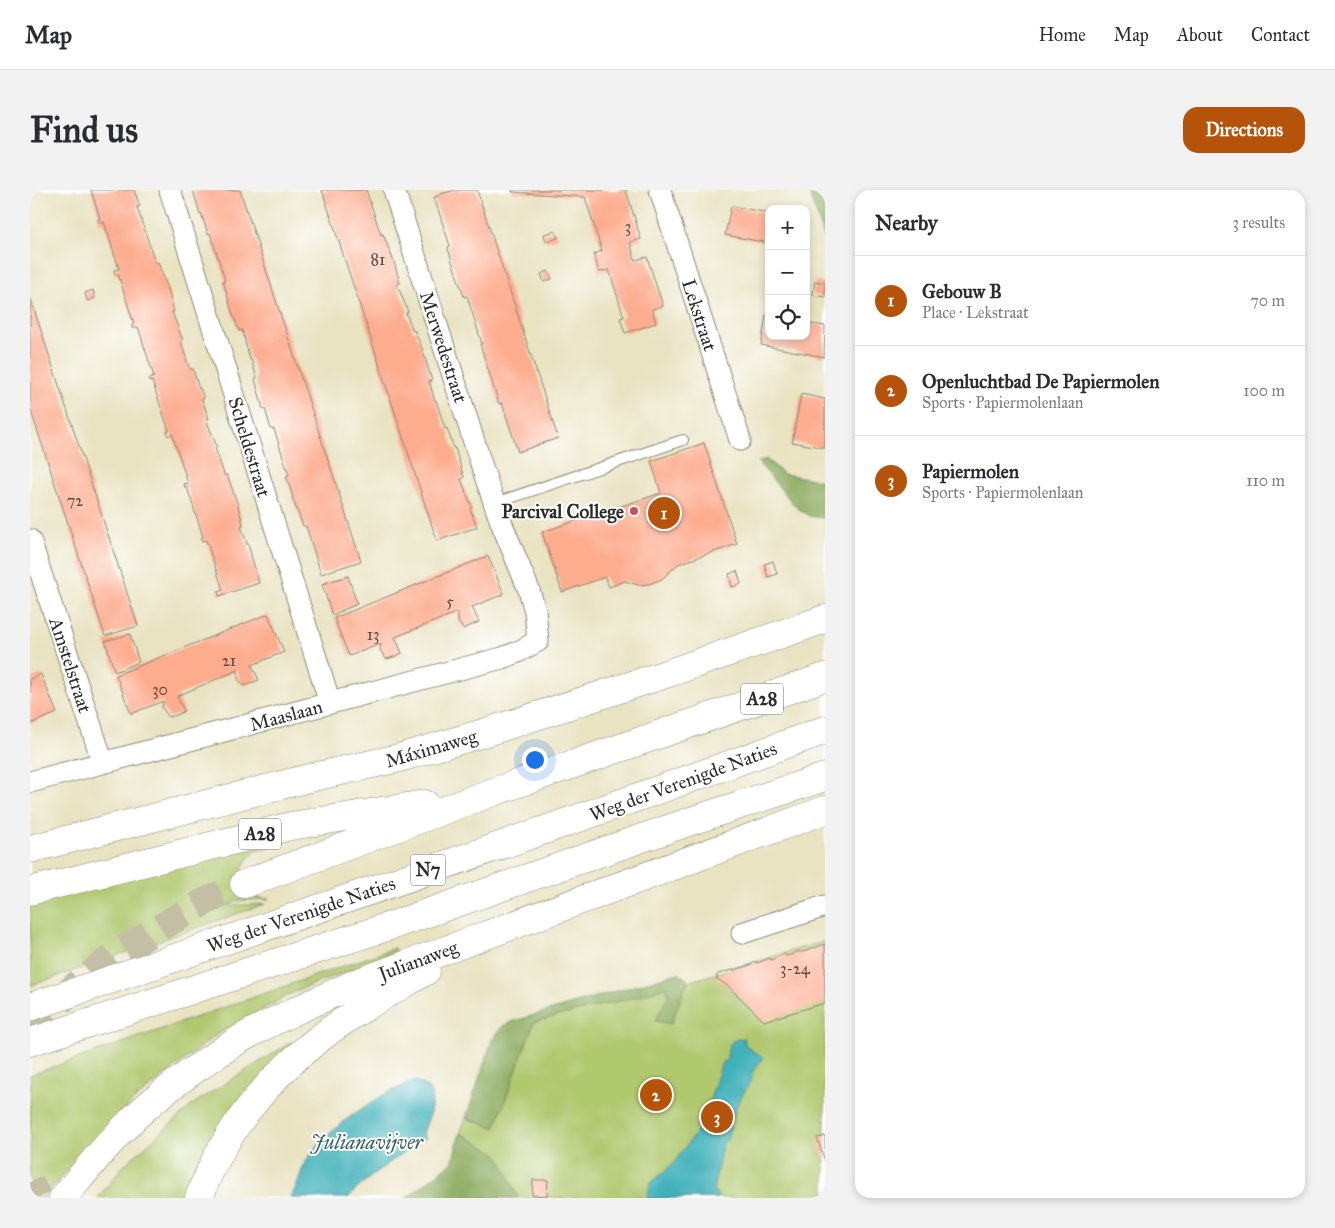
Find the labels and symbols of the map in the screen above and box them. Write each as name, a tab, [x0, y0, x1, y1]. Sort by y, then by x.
house number: 3	[625, 217, 631, 236]
house number: 81	[371, 250, 385, 269]
street label: Lekstraat	[677, 276, 722, 354]
street label: Merwedestraat	[415, 289, 472, 406]
street label: Scheldestraat	[223, 394, 276, 500]
house number: 72	[67, 491, 83, 510]
pin: 1	[648, 494, 680, 532]
place label: Parcival College	[502, 500, 624, 524]
marker: Parcival College	[628, 505, 640, 517]
house number: 5	[446, 592, 454, 611]
street label: Amstelstraat	[44, 614, 97, 716]
house number: 13	[367, 625, 379, 644]
house number: 21	[222, 651, 236, 670]
house number: 30	[152, 680, 168, 699]
road number: A28	[741, 684, 783, 714]
street label: Maaslaan	[247, 695, 325, 736]
street label: Máximaweg	[383, 724, 480, 773]
street label: Weg der Verenigde Naties	[586, 737, 780, 827]
your location	[522, 747, 548, 773]
road number: A28	[239, 819, 281, 850]
road number: N7	[410, 854, 446, 886]
street label: Weg der Verenigde Naties	[204, 871, 399, 958]
street label: Julianaweg	[373, 935, 462, 987]
house number: 3-24	[780, 959, 811, 978]
pin: 2	[640, 1076, 672, 1114]
pin: 3	[701, 1098, 733, 1136]
water label: Julianavijver	[310, 1130, 425, 1154]

